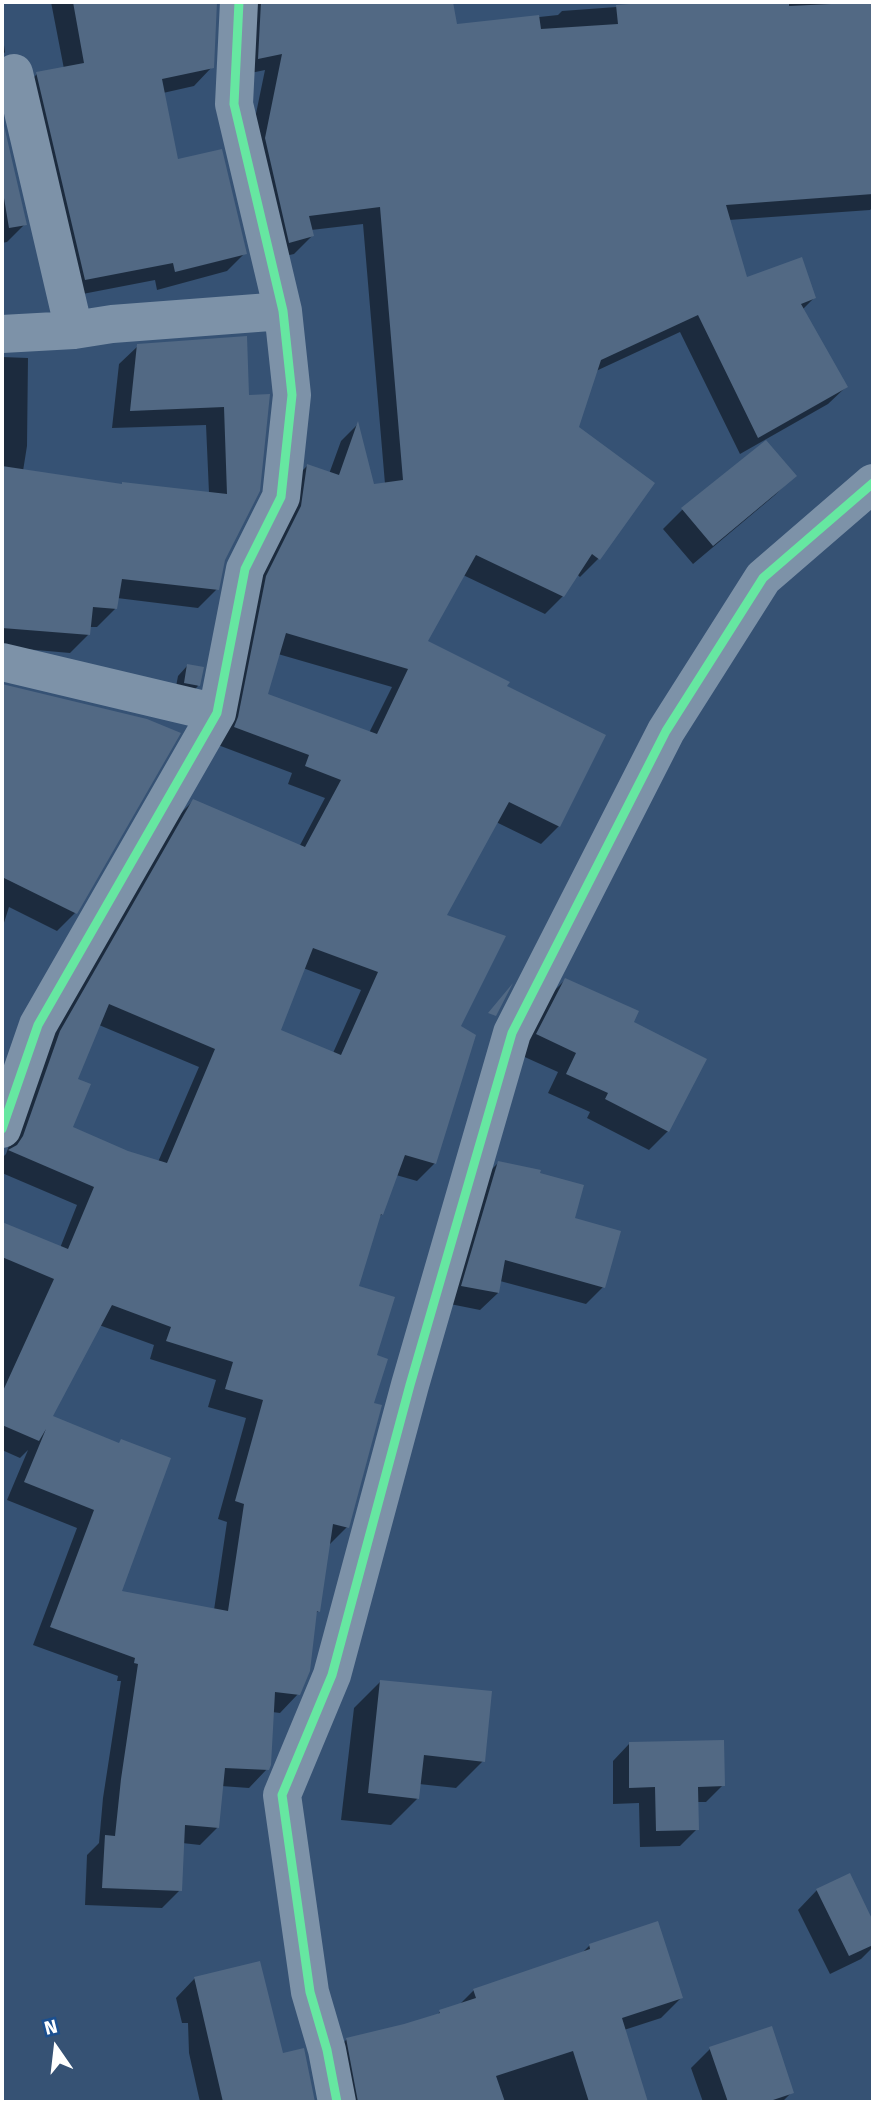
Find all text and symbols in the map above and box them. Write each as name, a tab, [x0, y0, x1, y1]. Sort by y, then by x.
north arrow	[21, 2013, 91, 2083]
text: N	[42, 2014, 60, 2040]

